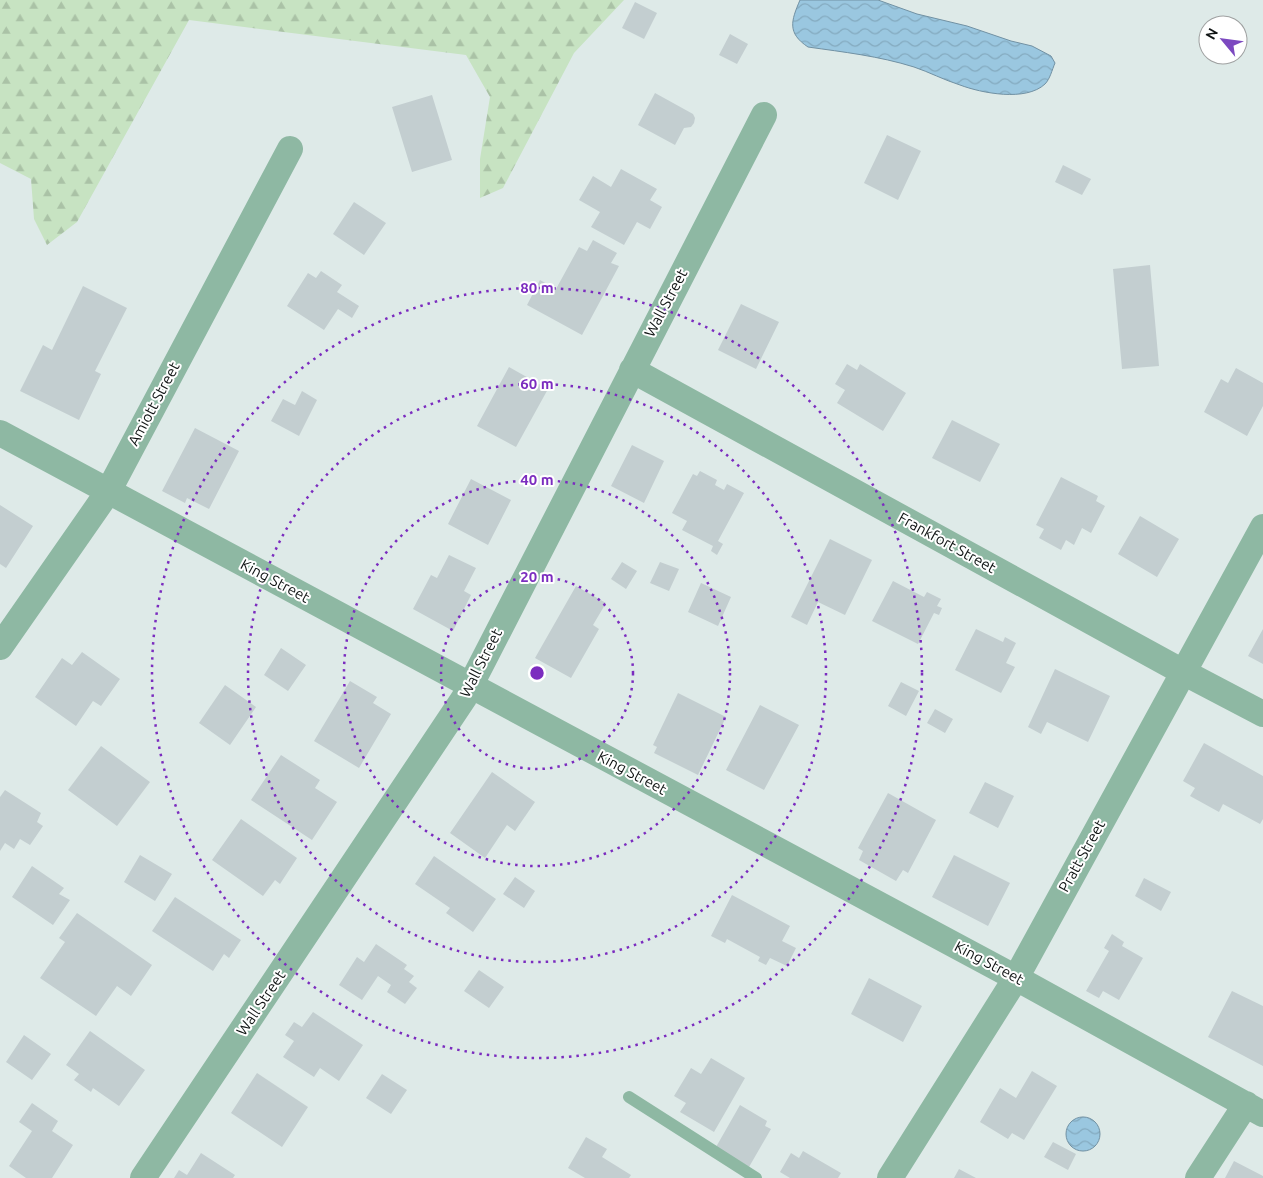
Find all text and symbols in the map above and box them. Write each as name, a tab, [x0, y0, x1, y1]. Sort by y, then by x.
north arrow	[1198, 15, 1248, 65]
text: N	[1202, 25, 1221, 42]
street label: Wall Street	[641, 266, 691, 340]
text: 80 m	[520, 279, 554, 296]
street label: Amiott Street	[124, 359, 183, 448]
text: 60 m	[520, 375, 554, 392]
text: 40 m	[520, 471, 554, 488]
street label: Frankfort Street	[896, 509, 999, 576]
street label: King Street	[238, 555, 313, 606]
text: 20 m	[520, 568, 554, 585]
street label: Wall Street	[456, 626, 505, 700]
centre of rings	[528, 664, 546, 682]
street label: King Street	[595, 747, 670, 798]
street label: Pratt Street	[1055, 817, 1108, 895]
street label: King Street	[952, 937, 1027, 988]
street label: Wall Street	[233, 967, 289, 1038]

